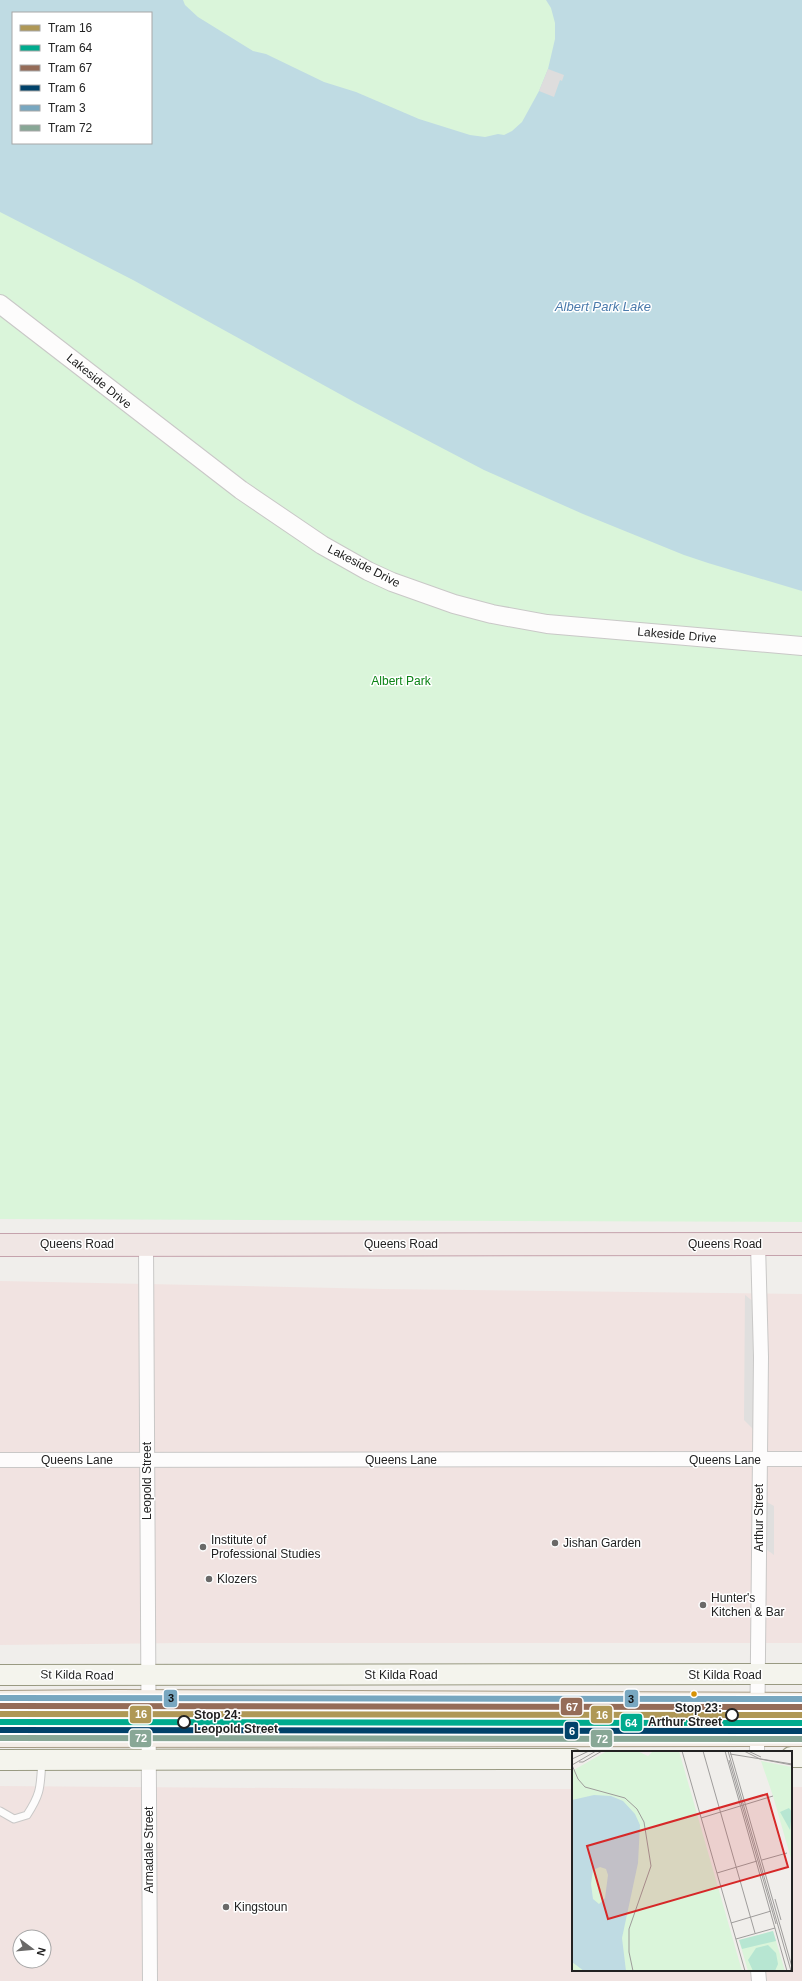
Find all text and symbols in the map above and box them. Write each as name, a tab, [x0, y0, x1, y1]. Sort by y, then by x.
legend	[12, 12, 152, 144]
text: Tram 16	[48, 21, 93, 35]
text: Tram 64	[48, 41, 93, 55]
text: Tram 67	[48, 61, 93, 75]
text: Tram 6	[48, 81, 86, 95]
text: Tram 3	[48, 101, 86, 115]
text: Tram 72	[48, 121, 93, 135]
water label: Albert Park Lake	[554, 299, 651, 314]
street label: Lakeside Drive	[64, 351, 134, 412]
street label: Lakeside Drive	[325, 542, 403, 590]
street label: Lakeside Drive	[637, 625, 717, 645]
park label: Albert Park	[371, 674, 432, 688]
street label: Queens Road	[40, 1237, 114, 1251]
street label: Queens Road	[364, 1237, 438, 1251]
street label: Queens Road	[688, 1237, 762, 1251]
street label: Leopold Street	[140, 1441, 154, 1520]
street label: Queens Lane	[41, 1453, 113, 1467]
street label: Queens Lane	[365, 1453, 437, 1467]
street label: Queens Lane	[689, 1453, 761, 1467]
street label: Arthur Street	[752, 1483, 766, 1552]
place label: Institute of Professional Studies	[211, 1533, 320, 1561]
place label: Jishan Garden	[563, 1536, 641, 1550]
marker: Jishan Garden	[550, 1538, 560, 1548]
marker: Institute of Professional Studies	[198, 1542, 208, 1552]
place label: Klozers	[217, 1572, 257, 1586]
marker: Klozers	[204, 1574, 214, 1584]
place label: Hunter's Kitchen & Bar	[711, 1591, 784, 1619]
marker: Hunter's Kitchen & Bar	[698, 1600, 708, 1610]
street label: St Kilda Road	[40, 1667, 114, 1683]
street label: St Kilda Road	[364, 1668, 438, 1682]
street label: St Kilda Road	[688, 1668, 762, 1682]
line badge: 3	[163, 1689, 178, 1708]
line badge: 3	[624, 1689, 639, 1708]
unlabelled marker	[689, 1689, 699, 1699]
text: 3	[168, 1692, 174, 1704]
text: 3	[628, 1693, 634, 1705]
line badge: 67	[560, 1697, 583, 1716]
text: 67	[566, 1701, 578, 1713]
place label: Stop 23: Arthur Street	[648, 1701, 722, 1729]
line badge: 16	[129, 1705, 152, 1724]
line badge: 16	[590, 1705, 613, 1724]
text: 16	[135, 1708, 147, 1720]
place label: Stop 24: Leopold Street	[194, 1708, 278, 1736]
marker: Stop 23: Arthur Street	[725, 1708, 739, 1722]
text: 16	[596, 1709, 608, 1721]
line badge: 64	[620, 1713, 643, 1732]
marker: Stop 24: Leopold Street	[177, 1715, 191, 1729]
text: 64	[625, 1717, 638, 1729]
line badge: 6	[564, 1721, 579, 1740]
text: 6	[569, 1725, 575, 1737]
line badge: 72	[129, 1729, 152, 1748]
line badge: 72	[590, 1729, 613, 1748]
text: 72	[135, 1732, 147, 1744]
text: 72	[596, 1733, 608, 1745]
inset map	[572, 1751, 792, 1971]
street label: Armadale Street	[142, 1806, 156, 1893]
place label: Kingstoun	[234, 1900, 287, 1914]
marker: Kingstoun	[221, 1902, 231, 1912]
north arrow	[12, 1929, 52, 1969]
text: N	[35, 1946, 48, 1957]

